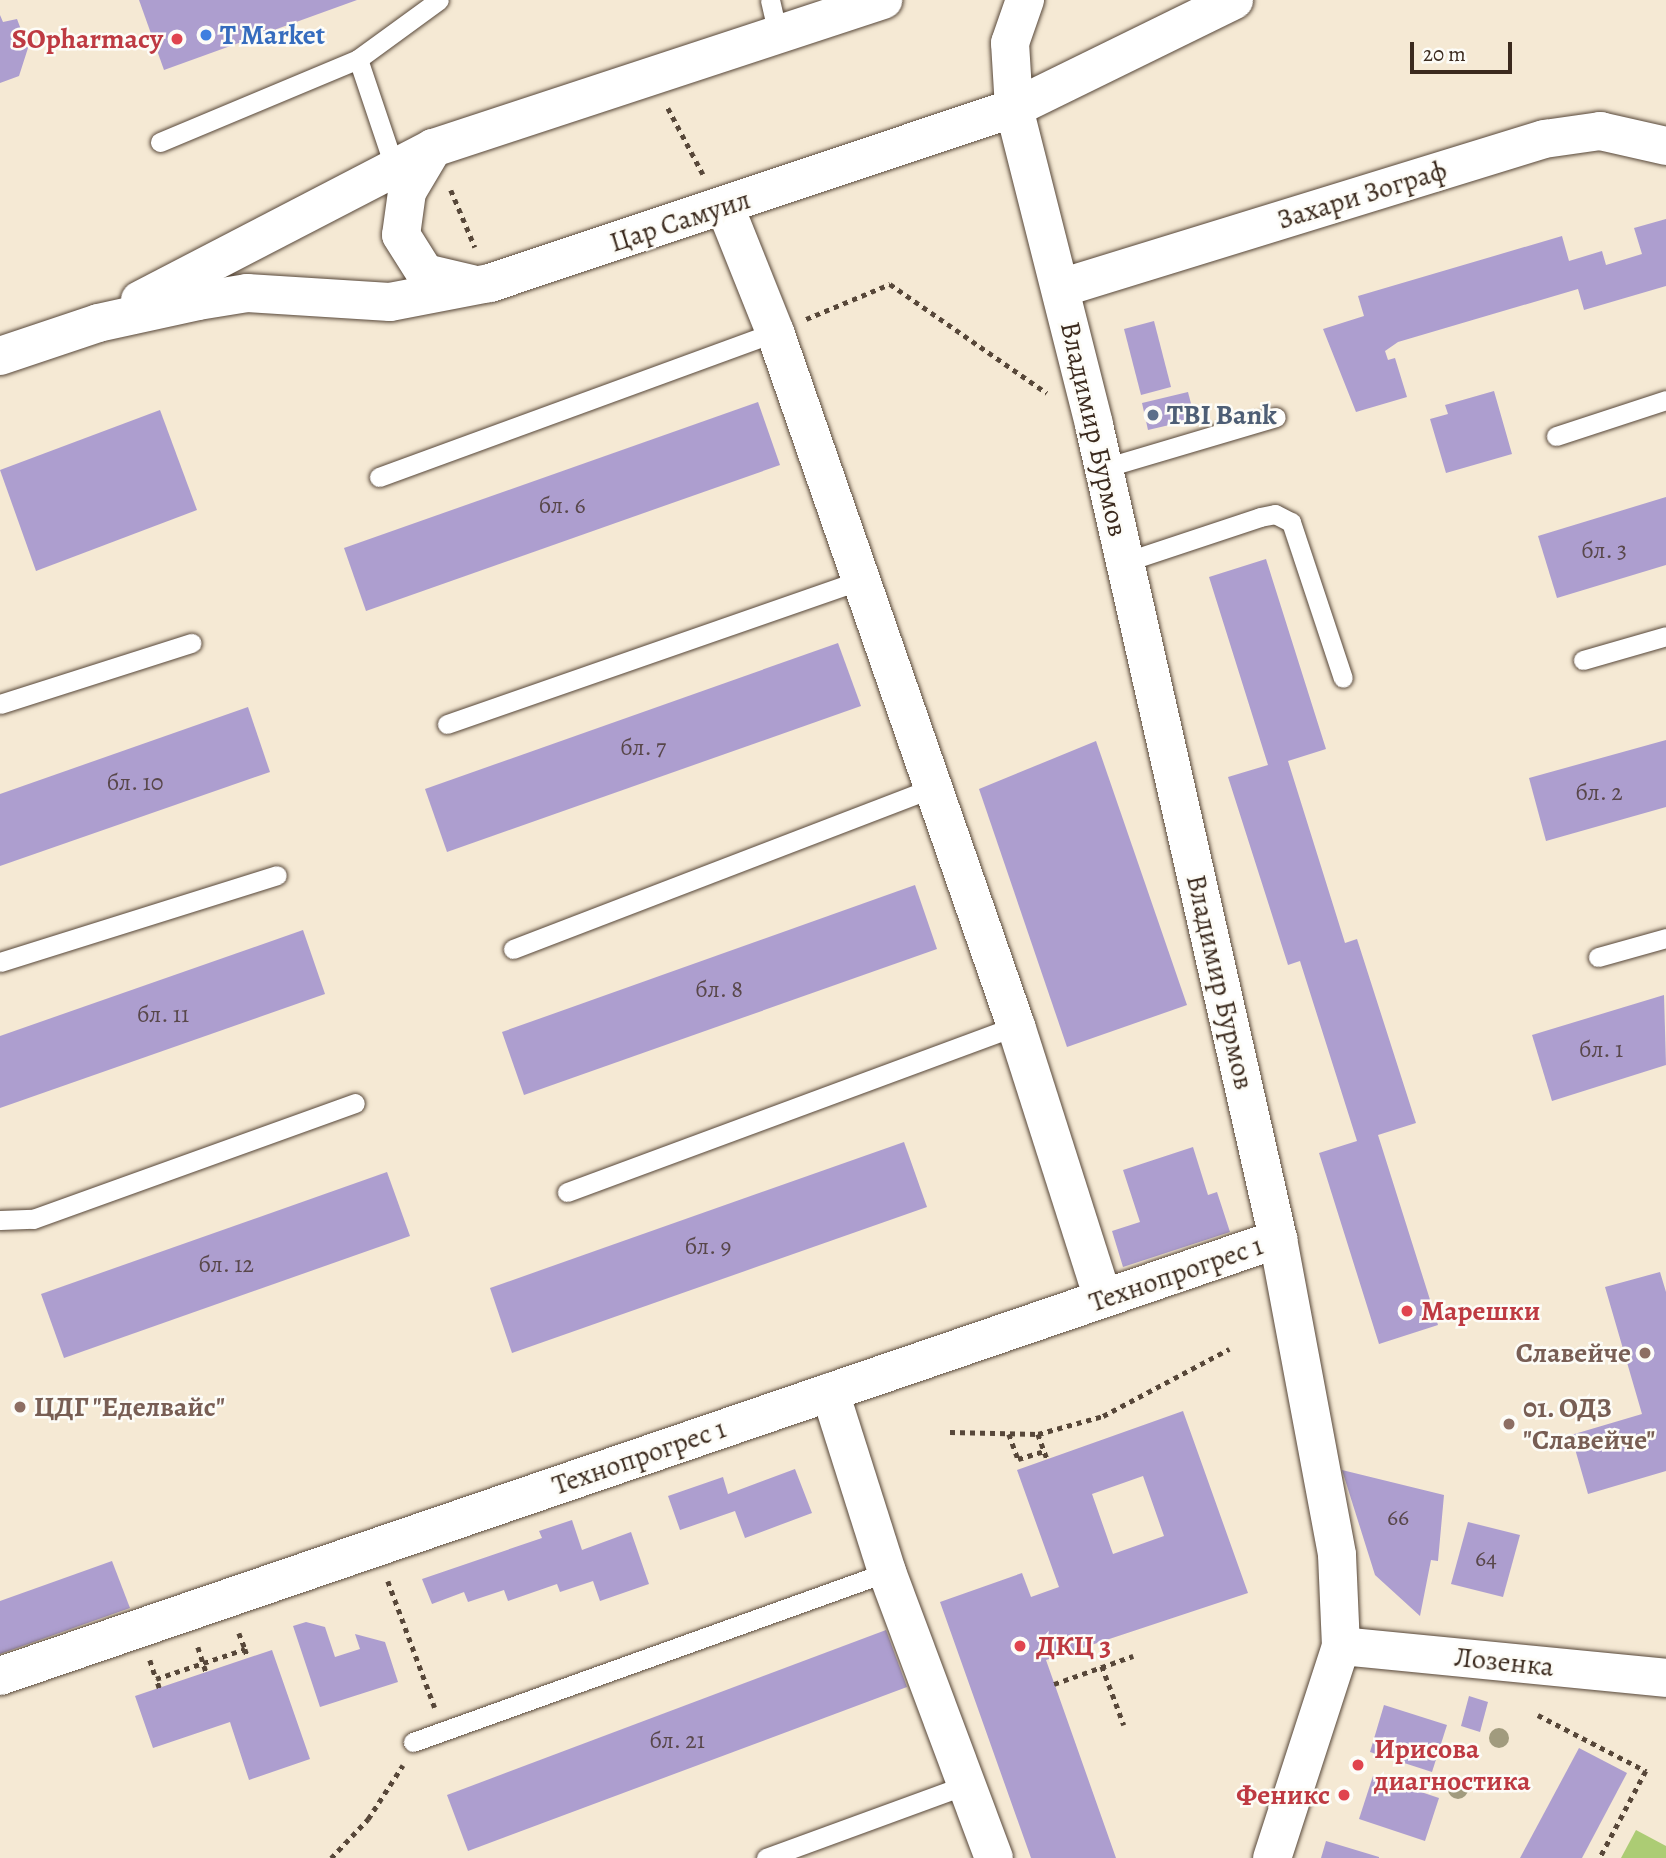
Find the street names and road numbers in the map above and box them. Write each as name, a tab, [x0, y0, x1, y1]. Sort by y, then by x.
street label: Захари Зограф	[1273, 153, 1451, 237]
street label: Цар Самуил	[606, 183, 754, 259]
street label: Владимир Бурмов	[1053, 318, 1135, 540]
street label: Владимир Бурмов	[1179, 871, 1261, 1093]
street label: Технопрогрес 1	[1085, 1229, 1267, 1319]
street label: Технопрогрес 1	[548, 1412, 730, 1502]
street label: Лозенка	[1453, 1640, 1555, 1684]

